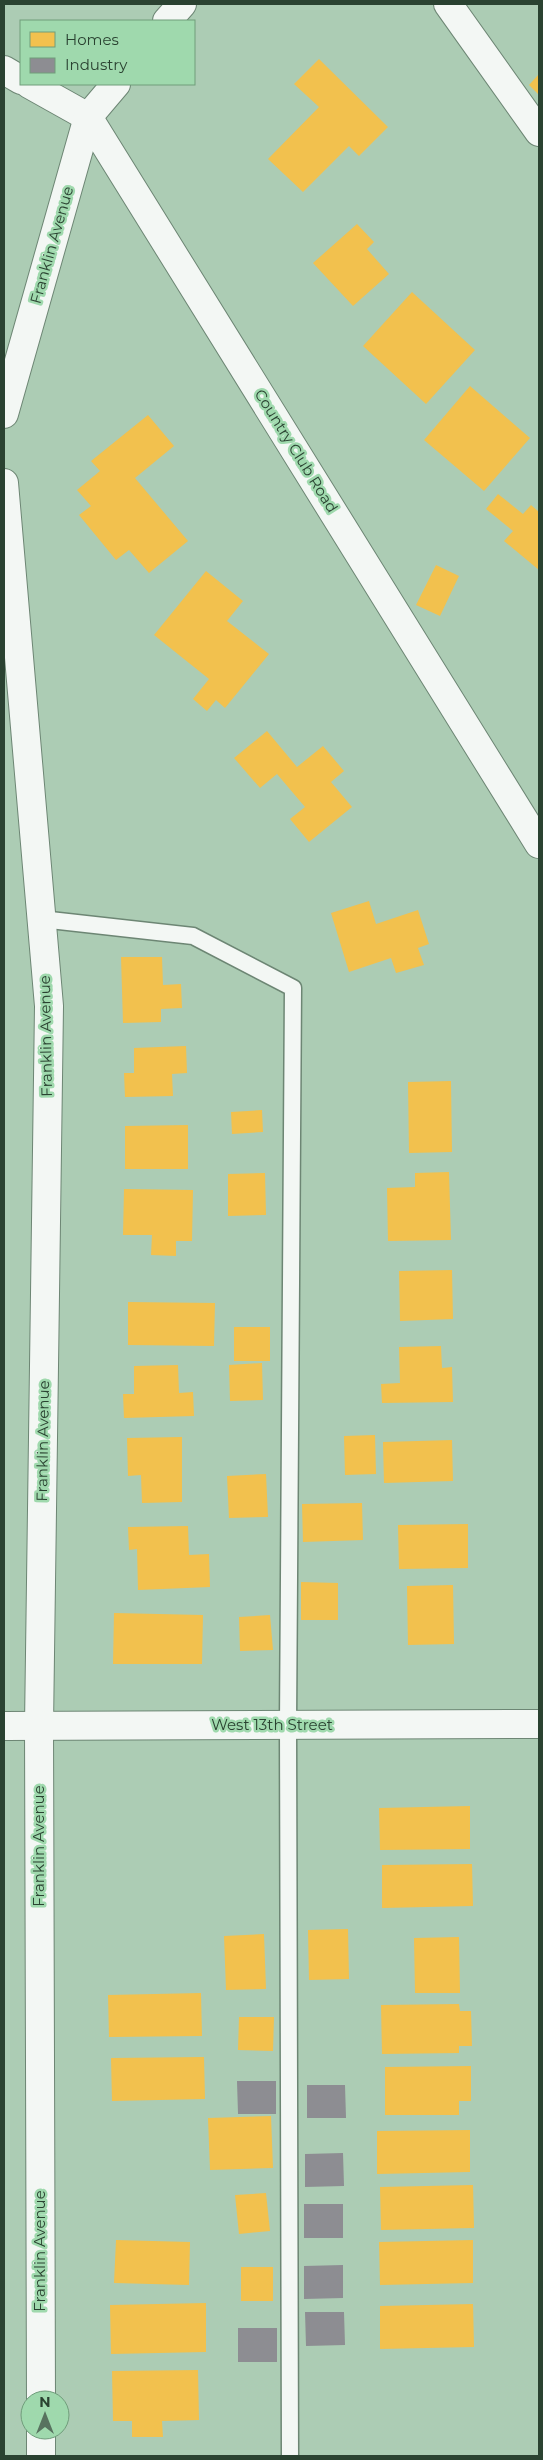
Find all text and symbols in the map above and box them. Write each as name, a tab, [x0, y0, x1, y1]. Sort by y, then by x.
legend	[20, 20, 195, 85]
text: Homes	[65, 30, 119, 49]
text: Industry	[65, 55, 128, 74]
street label: Franklin Avenue	[26, 184, 77, 306]
street label: Country Club Road	[251, 385, 342, 516]
street label: Franklin Avenue	[35, 975, 56, 1097]
street label: Franklin Avenue	[32, 1380, 53, 1502]
street label: West 13th Street	[211, 1715, 333, 1734]
street label: Franklin Avenue	[29, 1785, 48, 1907]
street label: Franklin Avenue	[30, 2190, 49, 2312]
north arrow	[20, 2390, 70, 2440]
text: N	[39, 2393, 51, 2411]

